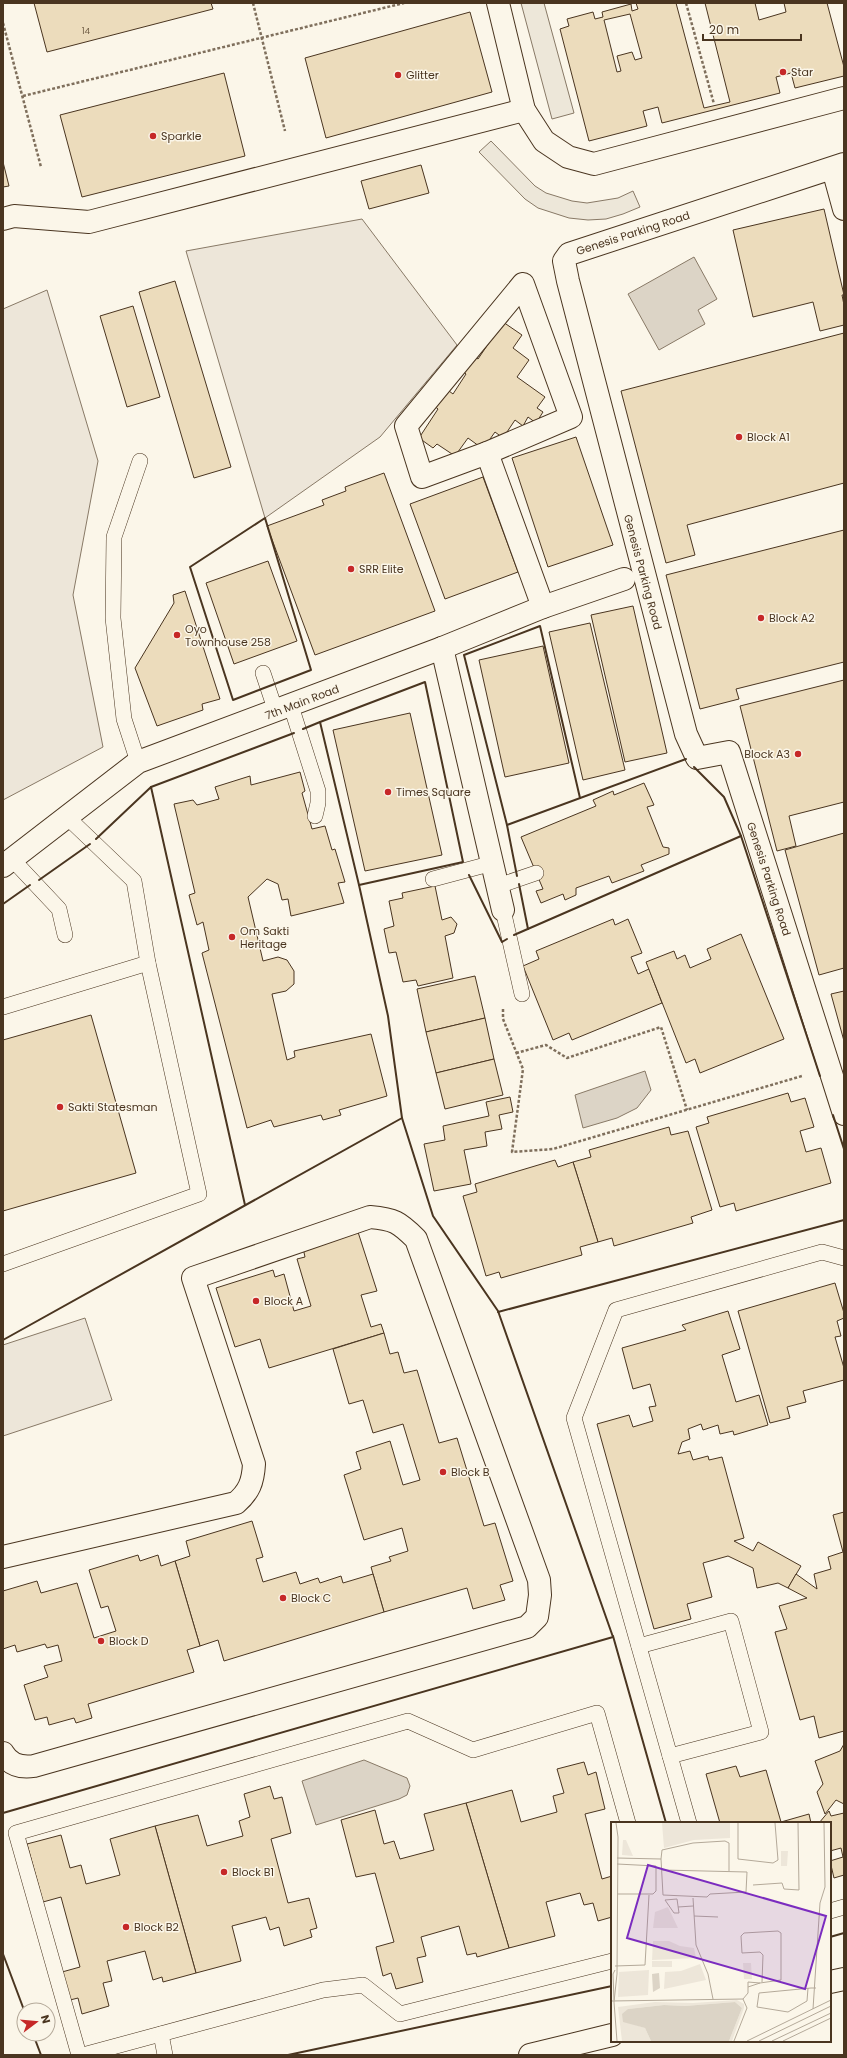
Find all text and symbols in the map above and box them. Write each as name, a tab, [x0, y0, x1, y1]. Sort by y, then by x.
scale bar	[703, 16, 801, 42]
text: 20 m	[709, 21, 739, 38]
house number: 14	[82, 25, 91, 37]
place label: Star	[791, 64, 813, 80]
place label: Glitter	[406, 67, 439, 83]
marker: Star	[778, 67, 788, 77]
marker: Glitter	[393, 70, 403, 80]
place label: Sparkle	[161, 128, 202, 144]
marker: Sparkle	[148, 131, 158, 141]
street label: Genesis Parking Road	[574, 207, 692, 259]
place label: Block A1	[747, 429, 790, 445]
marker: Block A1	[734, 432, 744, 442]
street label: Genesis Parking Road	[620, 513, 666, 631]
place label: SRR Elite	[359, 561, 404, 577]
marker: SRR Elite	[346, 564, 356, 574]
place label: Block A2	[769, 610, 815, 626]
marker: Block A2	[756, 613, 766, 623]
place label: Oyo Townhouse 258	[185, 621, 271, 650]
marker: Oyo Townhouse 258	[172, 630, 182, 640]
street label: 7th Main Road	[263, 681, 341, 723]
place label: Block A3	[744, 746, 790, 762]
marker: Block A3	[793, 749, 803, 759]
place label: Times Square	[396, 784, 471, 800]
marker: Times Square	[383, 787, 393, 797]
street label: Genesis Parking Road	[743, 820, 795, 938]
place label: Om Sakti Heritage	[240, 923, 289, 952]
marker: Om Sakti Heritage	[227, 932, 237, 942]
place label: Sakti Statesman	[68, 1099, 157, 1115]
marker: Sakti Statesman	[55, 1102, 65, 1112]
place label: Block A	[264, 1293, 304, 1309]
marker: Block A	[251, 1296, 261, 1306]
place label: Block B	[451, 1464, 490, 1480]
marker: Block B	[438, 1467, 448, 1477]
place label: Block C	[291, 1590, 331, 1606]
marker: Block C	[278, 1593, 288, 1603]
place label: Block D	[109, 1633, 149, 1649]
marker: Block D	[96, 1636, 106, 1646]
inset map	[611, 1822, 831, 2042]
place label: Block B1	[232, 1864, 274, 1880]
marker: Block B1	[219, 1867, 229, 1877]
place label: Block B2	[134, 1919, 179, 1935]
marker: Block B2	[121, 1922, 131, 1932]
north arrow	[16, 2002, 56, 2042]
text: N	[37, 2013, 54, 2025]

